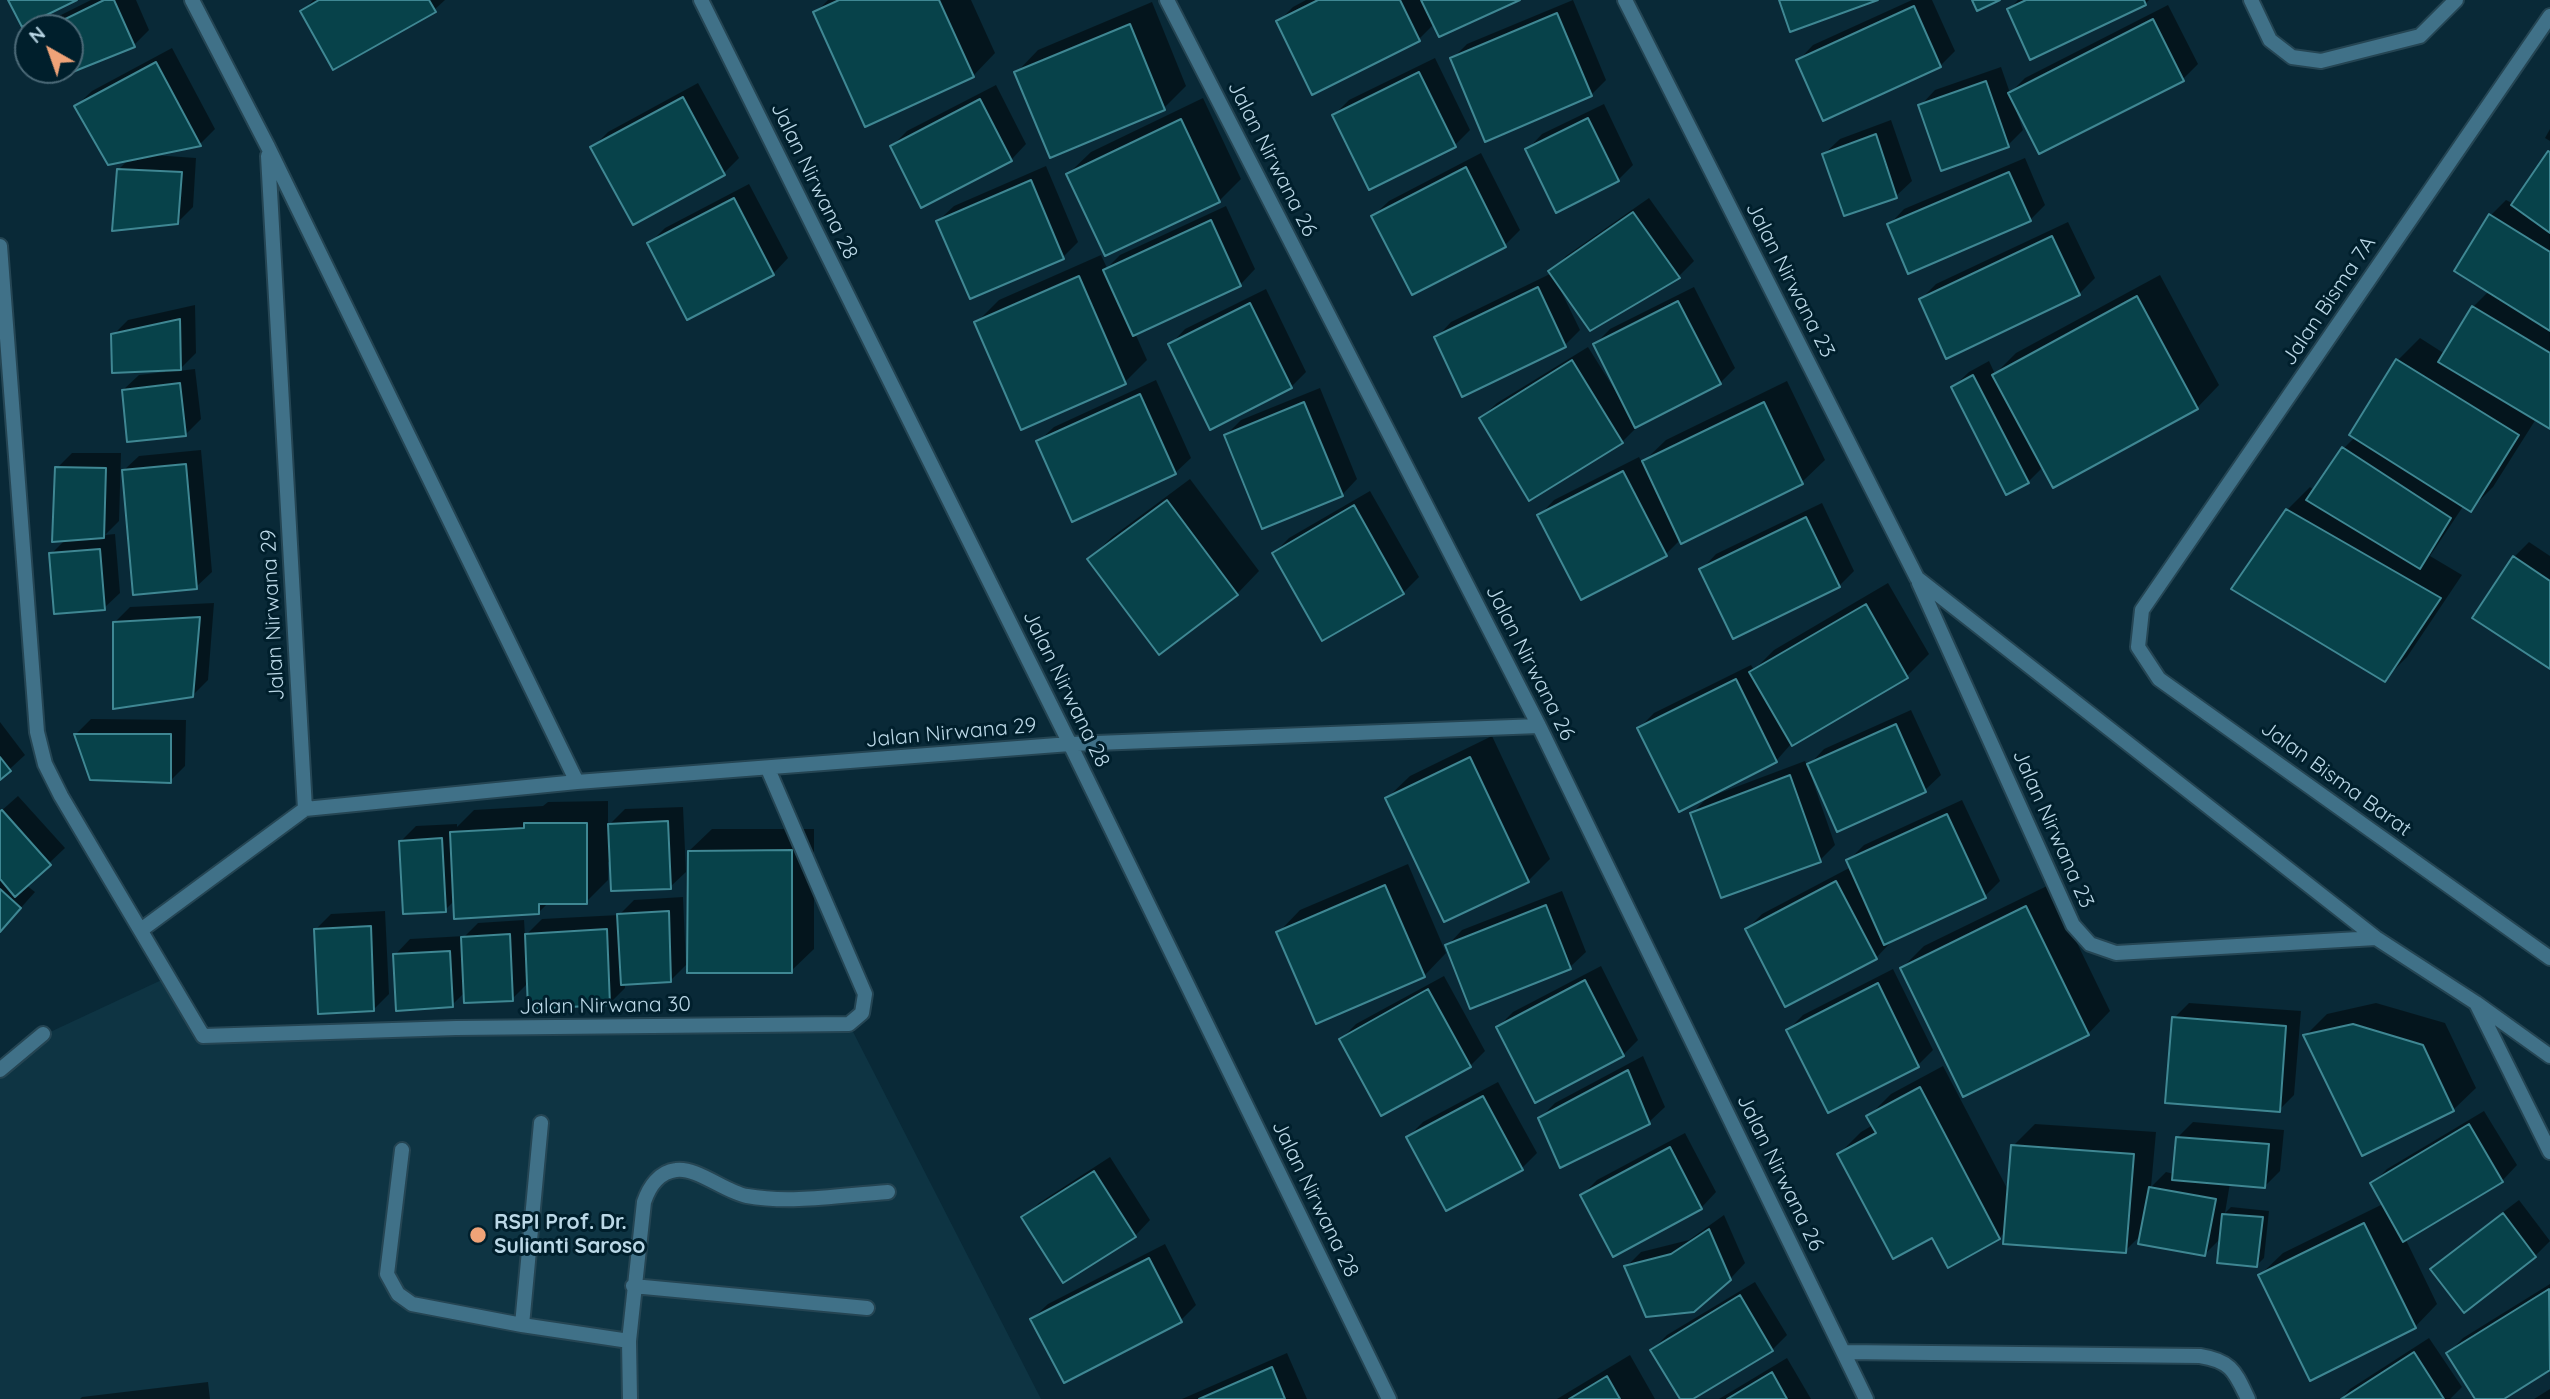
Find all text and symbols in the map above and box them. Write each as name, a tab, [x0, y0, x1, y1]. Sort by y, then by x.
north arrow	[14, 14, 84, 84]
text: N	[24, 21, 50, 48]
street label: Jalan Nirwana 26	[1222, 77, 1322, 241]
street label: Jalan Nirwana 28	[765, 99, 863, 263]
street label: Jalan Nirwana 23	[1740, 198, 1840, 362]
street label: Jalan Bisma 7A	[2277, 232, 2381, 370]
street label: Jalan Nirwana 29	[256, 529, 290, 701]
street label: Jalan Nirwana 26	[1480, 581, 1580, 745]
street label: Jalan Nirwana 28	[1017, 607, 1115, 771]
street label: Jalan Nirwana 29	[864, 713, 1038, 753]
street label: Jalan Bisma Barat	[2256, 716, 2416, 842]
street label: Jalan Nirwana 23	[2007, 746, 2099, 912]
street label: Jalan Nirwana 30	[519, 992, 691, 1020]
street label: Jalan Nirwana 26	[1731, 1091, 1829, 1255]
street label: Jalan Nirwana 28	[1266, 1117, 1364, 1281]
place label: RSPI Prof. Dr. Sulianti Saroso	[494, 1210, 645, 1260]
marker: RSPI Prof. Dr. Sulianti Saroso	[468, 1225, 488, 1245]

